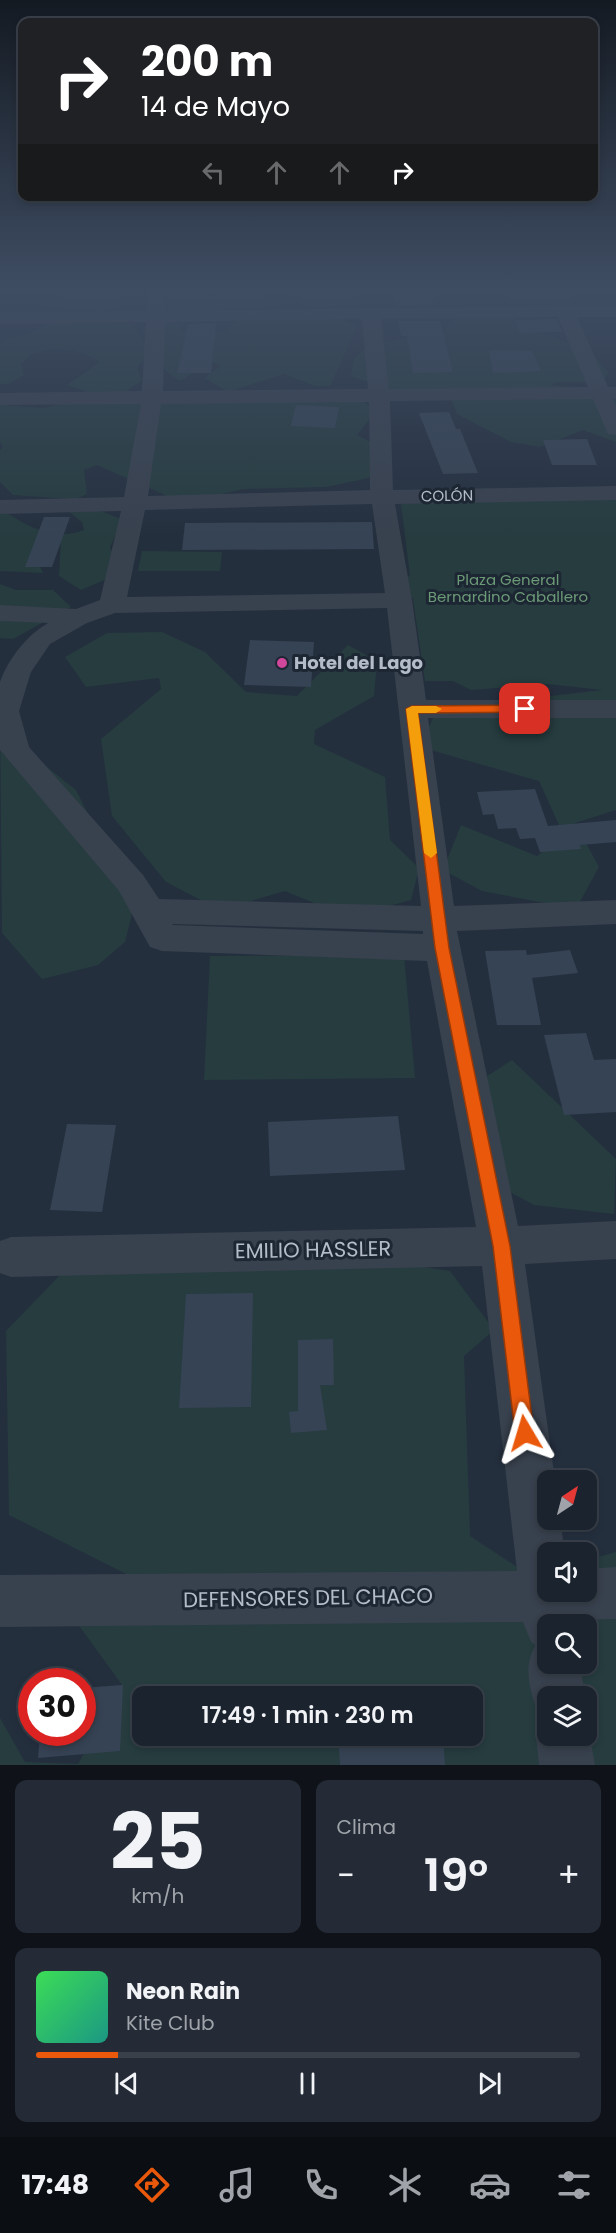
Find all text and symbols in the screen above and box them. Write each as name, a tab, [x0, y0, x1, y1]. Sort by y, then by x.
text: 200 m	[141, 32, 273, 91]
icon: right	[42, 42, 120, 120]
text: 14 de Mayo	[141, 88, 290, 125]
icon: left	[197, 156, 230, 189]
icon: ahead	[260, 156, 293, 189]
icon: ahead	[323, 156, 356, 189]
icon: right	[386, 156, 419, 189]
street label: COLÓN	[421, 485, 473, 506]
park label: Plaza General Bernardino Caballero	[428, 569, 588, 607]
place label: Hotel del Lago	[294, 650, 423, 675]
marker: Hotel del Lago	[275, 656, 289, 670]
pin	[499, 683, 550, 734]
icon: arrive	[508, 692, 541, 725]
street label: EMILIO HASSLER	[235, 1234, 391, 1265]
position arrow	[493, 1401, 557, 1465]
north arrow	[537, 1470, 597, 1530]
map controls	[537, 1470, 597, 1746]
button: sound	[537, 1542, 597, 1602]
street label: DEFENSORES DEL CHACO	[183, 1581, 433, 1614]
button: search	[537, 1614, 597, 1674]
speed limit sign: 30	[18, 1668, 96, 1746]
button: layers	[537, 1686, 597, 1746]
text: 17:49 · 1 min · 230 m	[201, 1700, 414, 1731]
text: 25	[110, 1787, 205, 1896]
text: Clima	[337, 1813, 396, 1841]
text: 19°	[424, 1844, 488, 1907]
text: −	[337, 1852, 355, 1899]
text: +	[557, 1852, 580, 1899]
text: km/h	[131, 1882, 184, 1910]
text: Neon Rain	[126, 1976, 240, 2007]
text: Kite Club	[126, 2009, 215, 2037]
icon: previous	[110, 2067, 143, 2100]
icon: pause	[291, 2067, 324, 2100]
icon: next	[473, 2067, 506, 2100]
icon: directions	[131, 2164, 173, 2206]
icon: music	[216, 2164, 258, 2206]
icon: phone	[300, 2164, 342, 2206]
icon: climate	[384, 2164, 426, 2206]
icon: car	[469, 2164, 511, 2206]
icon: filters	[553, 2164, 595, 2206]
text: 17:48	[21, 2166, 89, 2203]

